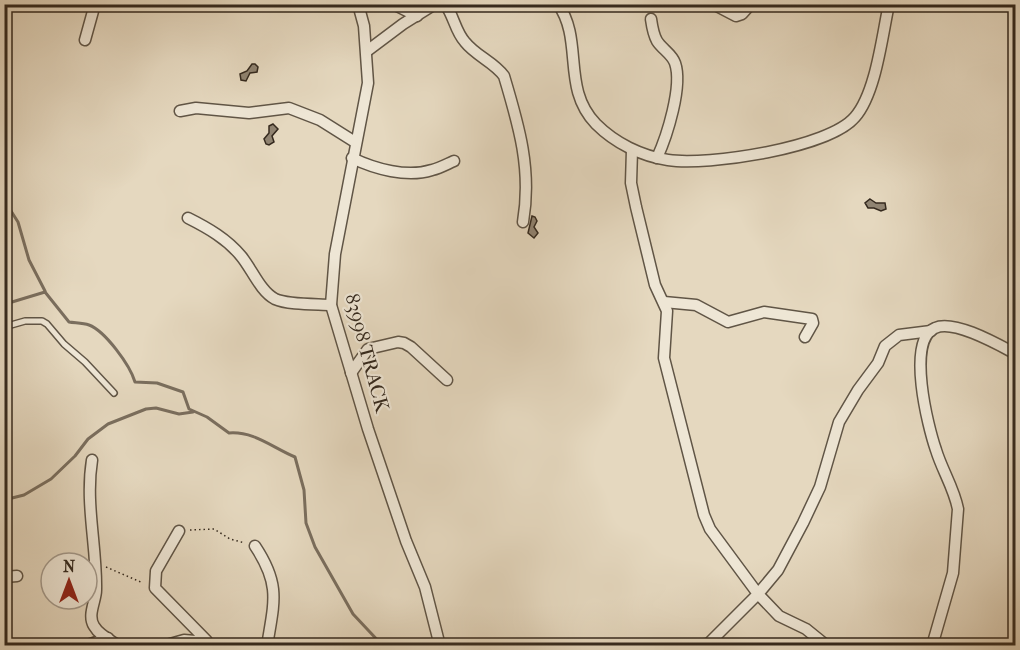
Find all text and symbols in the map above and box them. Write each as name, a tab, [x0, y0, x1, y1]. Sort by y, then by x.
street label: 83998 TRACK	[340, 291, 394, 416]
north arrow	[39, 551, 99, 611]
text: N	[63, 557, 76, 576]

